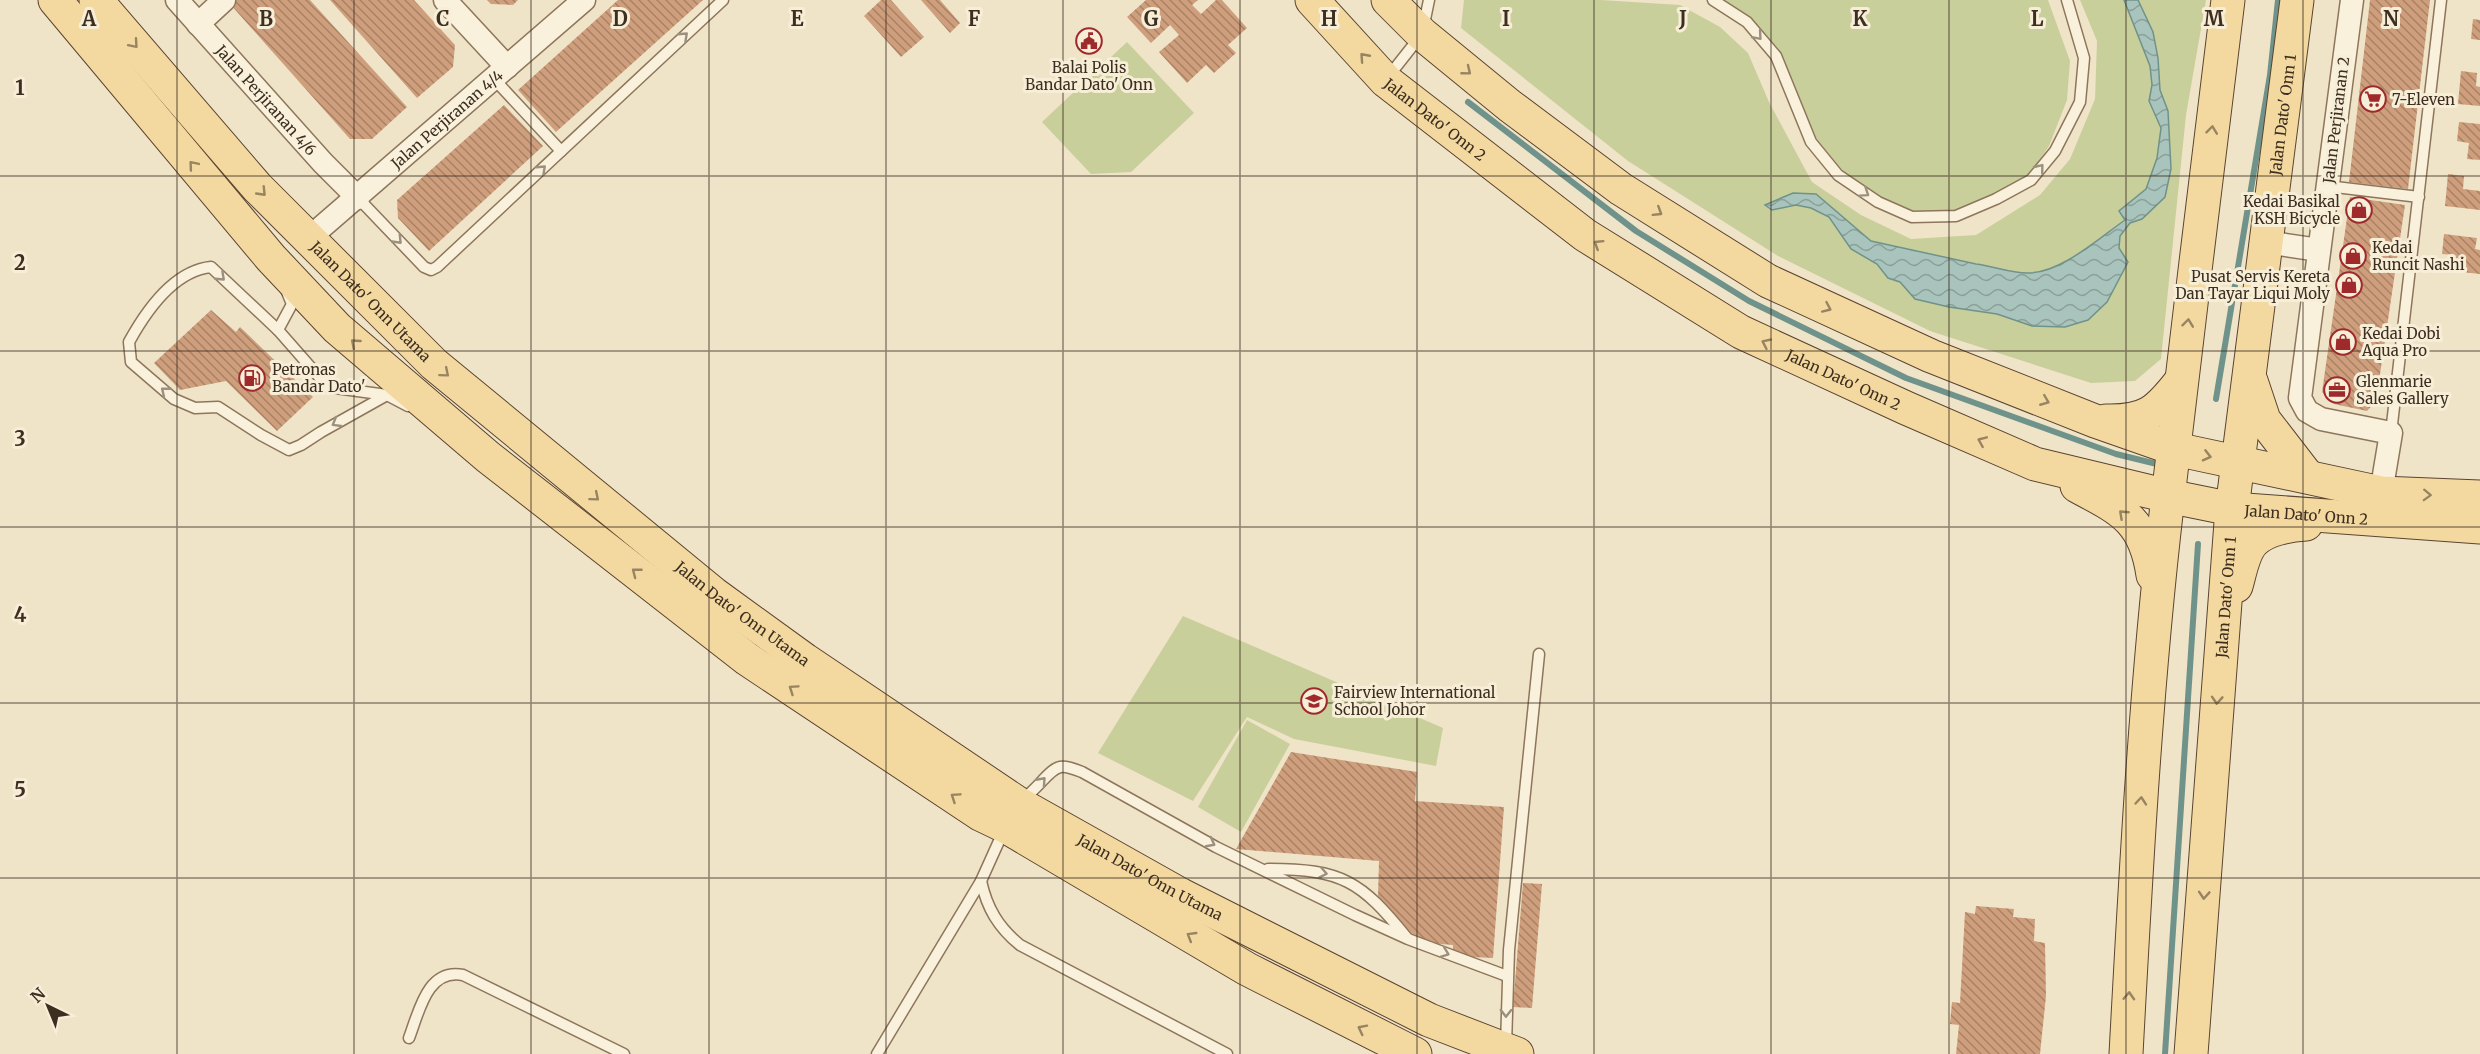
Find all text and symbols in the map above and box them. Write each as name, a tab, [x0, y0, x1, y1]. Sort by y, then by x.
text: A	[81, 6, 97, 31]
text: B	[259, 6, 273, 31]
text: C	[436, 6, 450, 31]
text: D	[612, 6, 628, 31]
text: E	[790, 6, 804, 31]
text: F	[968, 6, 981, 31]
text: G	[1144, 6, 1159, 31]
text: H	[1321, 6, 1337, 31]
text: I	[1502, 6, 1510, 31]
text: J	[1678, 6, 1687, 31]
text: K	[1853, 6, 1868, 31]
text: L	[2031, 6, 2044, 31]
text: M	[2204, 6, 2225, 31]
text: N	[2383, 6, 2399, 31]
public building icon: Balai Polis Bandar Dato' Onn	[1074, 26, 1104, 56]
one-way arrow	[1751, 29, 1762, 40]
one-way arrow	[678, 32, 688, 43]
one-way arrow	[127, 37, 138, 48]
street label: Jalan Perjiranan 4/6	[211, 40, 321, 159]
one-way arrow	[1360, 53, 1371, 64]
street label: Jalan Dato' Onn 1	[2265, 53, 2300, 177]
street label: Jalan Perjiranan 2	[2319, 55, 2353, 186]
place label: Balai Polis Bandar Dato' Onn	[1025, 58, 1153, 94]
one-way arrow	[1461, 64, 1472, 75]
street label: Jalan Perjiranan 4/4	[386, 65, 506, 173]
street label: Jalan Dato' Onn 2	[1380, 73, 1490, 165]
text: 1	[15, 75, 25, 100]
supermarket icon: 7-Eleven	[2358, 84, 2388, 114]
place label: 7-Eleven	[2392, 90, 2455, 109]
one-way arrow	[2205, 125, 2218, 134]
one-way arrow	[189, 161, 200, 172]
one-way arrow	[2033, 164, 2044, 175]
one-way arrow	[535, 165, 545, 176]
one-way arrow	[255, 185, 266, 195]
one-way arrow	[1858, 186, 1869, 197]
place label: Kedai Basikal KSH Bicycle	[2243, 192, 2340, 228]
shop icon: Kedai Basikal KSH Bicycle	[2344, 195, 2374, 225]
one-way arrow	[1652, 205, 1662, 217]
one-way arrow	[391, 234, 402, 244]
street label: Jalan Dato' Onn Utama	[306, 236, 435, 365]
place label: Kedai Runcit Nashi	[2372, 238, 2465, 274]
one-way arrow	[1594, 239, 1604, 251]
shop icon: Kedai Runcit Nashi	[2338, 241, 2368, 271]
text: 2	[14, 250, 26, 275]
place label: Pusat Servis Kereta Dan Tayar Liqui Moly	[2175, 267, 2330, 303]
one-way arrow	[215, 270, 225, 281]
shop icon: Pusat Servis Kereta Dan Tayar Liqui Moly	[2334, 270, 2364, 300]
one-way arrow	[1820, 301, 1831, 313]
one-way arrow	[2182, 319, 2194, 328]
place label: Kedai Dobi Aqua Pro	[2361, 324, 2441, 360]
shop icon: Kedai Dobi Aqua Pro	[2328, 327, 2358, 357]
one-way arrow	[1761, 338, 1772, 350]
one-way arrow	[351, 339, 362, 350]
street label: Jalan Dato' Onn 2	[1782, 344, 1904, 414]
place label: Petronas Bandar Dato'	[272, 360, 365, 396]
fuel station icon: Petronas Bandar Dato'	[237, 363, 267, 393]
one-way arrow	[438, 366, 449, 377]
place label: Glenmarie Sales Gallery	[2356, 372, 2449, 408]
office icon: Glenmarie Sales Gallery	[2322, 375, 2352, 405]
one-way arrow	[161, 388, 172, 399]
one-way arrow	[2039, 394, 2050, 406]
one-way arrow	[331, 416, 342, 427]
text: 3	[14, 426, 26, 451]
one-way arrow	[1977, 436, 1988, 448]
one-way arrow	[2202, 449, 2212, 462]
one-way arrow	[2423, 489, 2432, 501]
one-way arrow	[589, 490, 600, 501]
street label: Jalan Dato' Onn 2	[2243, 500, 2369, 528]
one-way arrow	[2119, 510, 2130, 521]
street label: Jalan Dato' Onn 1	[2211, 536, 2239, 660]
street label: Jalan Dato' Onn Utama	[671, 556, 814, 670]
one-way arrow	[632, 569, 643, 580]
text: 4	[14, 602, 27, 627]
place label: Fairview International School Johor	[1334, 683, 1496, 719]
one-way arrow	[788, 685, 799, 696]
school or university icon: Fairview International School Johor	[1299, 686, 1329, 716]
one-way arrow	[2211, 696, 2224, 705]
text: 5	[14, 777, 26, 802]
one-way arrow	[1035, 777, 1046, 787]
one-way arrow	[950, 793, 961, 804]
one-way arrow	[2134, 796, 2147, 805]
street label: Jalan Dato' Onn Utama	[1073, 829, 1226, 924]
one-way arrow	[1205, 836, 1216, 848]
one-way arrow	[1318, 866, 1328, 879]
one-way arrow	[2198, 890, 2211, 899]
one-way arrow	[1187, 932, 1197, 943]
one-way arrow	[1439, 945, 1449, 958]
north arrow	[18, 976, 78, 1036]
text: N	[26, 983, 49, 1007]
one-way arrow	[2123, 991, 2136, 1000]
one-way arrow	[1500, 1008, 1512, 1017]
one-way arrow	[1358, 1024, 1369, 1036]

